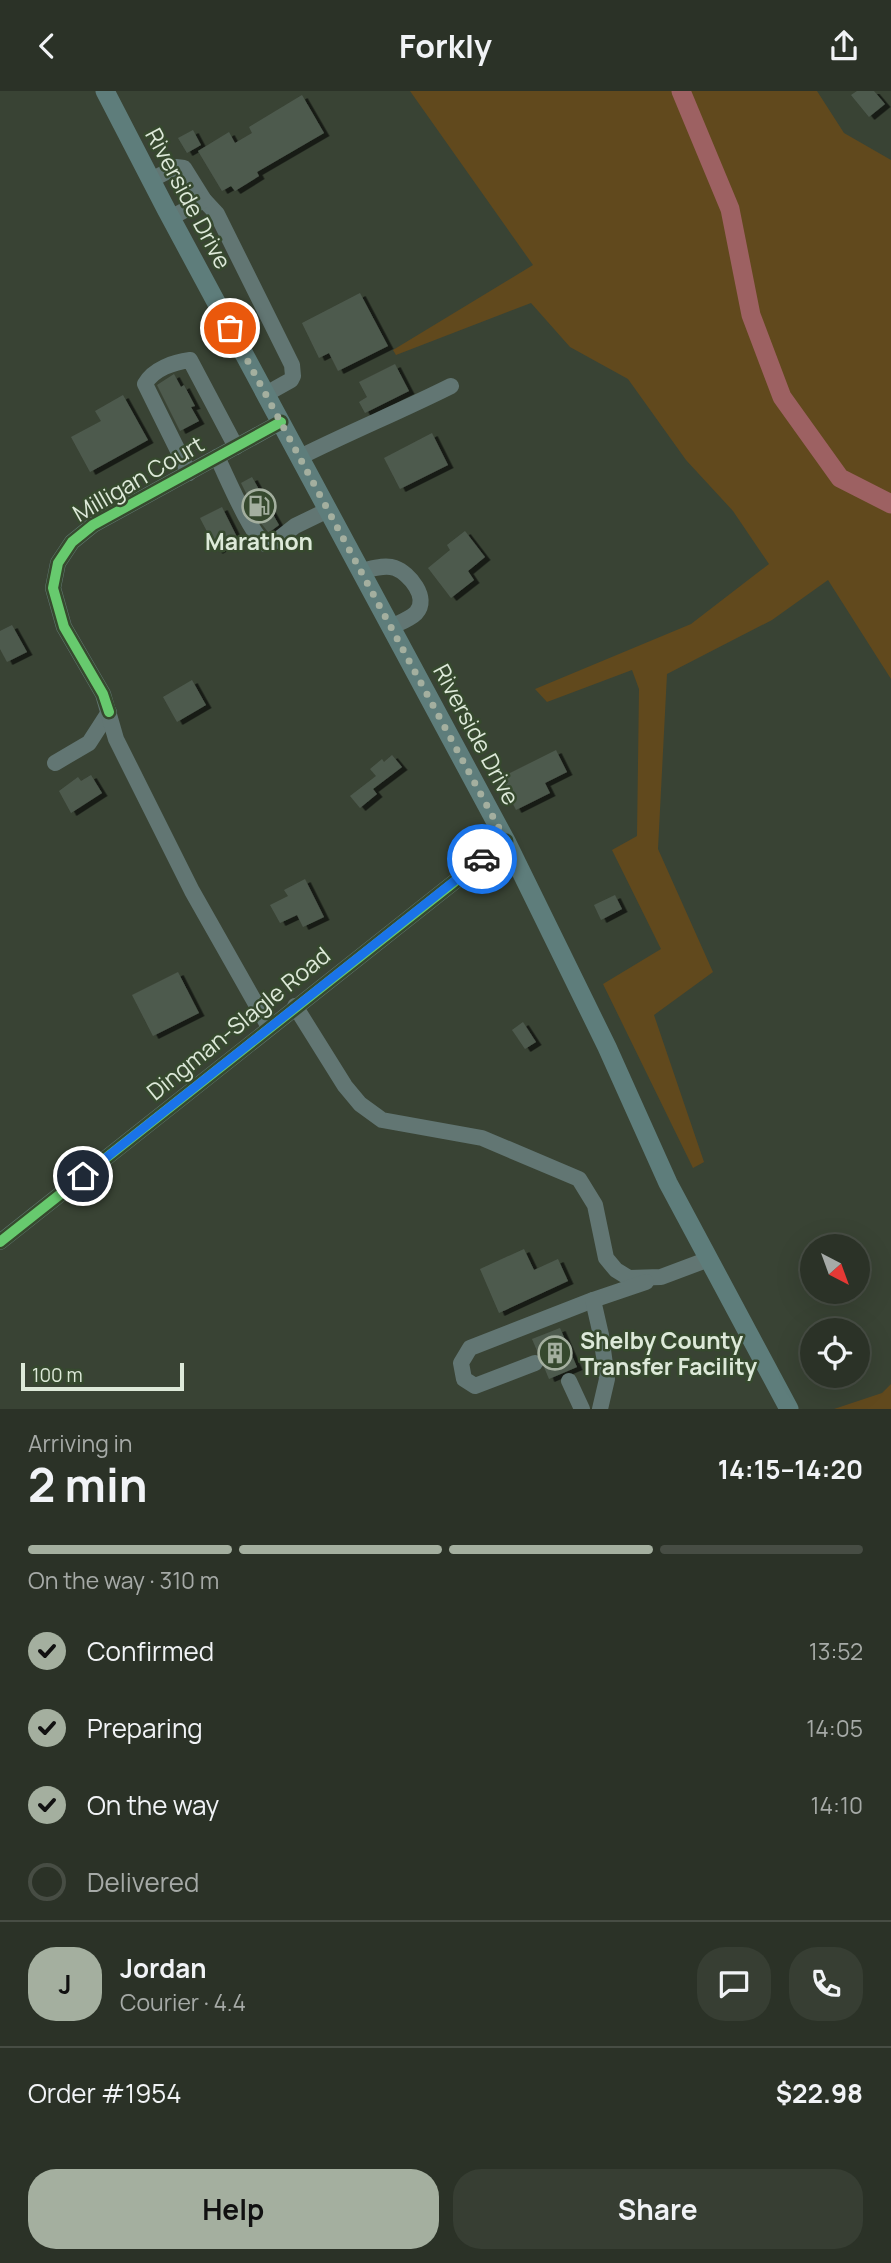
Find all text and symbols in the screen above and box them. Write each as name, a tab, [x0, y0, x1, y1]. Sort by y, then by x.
text: Forkly	[399, 24, 492, 68]
icon: back	[28, 27, 66, 65]
icon: share	[825, 27, 863, 65]
street label: Riverside Drive	[138, 122, 240, 274]
pin	[200, 298, 260, 358]
icon: bag	[211, 309, 249, 347]
street label: Milligan Court	[66, 427, 210, 529]
fuel station icon: Marathon	[240, 487, 278, 525]
place label: Marathon	[205, 525, 313, 557]
street label: Riverside Drive	[426, 658, 528, 810]
courier	[447, 824, 517, 894]
icon: car	[463, 840, 501, 878]
street label: Dingman-Slagle Road	[140, 939, 336, 1107]
pin	[53, 1146, 113, 1206]
icon: home	[64, 1157, 102, 1195]
north arrow	[800, 1234, 870, 1304]
map controls	[800, 1234, 870, 1388]
button: locate	[800, 1318, 870, 1388]
place label: Shelby County Transfer Facility	[580, 1324, 757, 1382]
building icon: Shelby County Transfer Facility	[536, 1334, 574, 1372]
scale bar	[21, 1360, 184, 1392]
text: 100 m	[32, 1362, 83, 1388]
text: Arriving in	[28, 1427, 133, 1459]
text: 14:15–14:20	[718, 1451, 863, 1487]
text: 2 min	[28, 1453, 148, 1516]
text: On the way · 310 m	[28, 1564, 219, 1596]
icon: check	[28, 1632, 66, 1670]
text: Confirmed	[87, 1633, 214, 1669]
text: 13:52	[809, 1635, 863, 1667]
icon: check	[28, 1709, 66, 1747]
text: Preparing	[87, 1710, 203, 1746]
text: 14:05	[806, 1712, 863, 1744]
icon: check	[28, 1786, 66, 1824]
text: On the way	[87, 1787, 219, 1823]
text: 14:10	[811, 1789, 863, 1821]
text: Delivered	[87, 1864, 199, 1900]
button: chat	[697, 1947, 771, 2021]
button: phone	[789, 1947, 863, 2021]
text: Jordan	[120, 1950, 206, 1986]
text: J	[58, 1966, 72, 2002]
text: Courier · 4.4	[120, 1986, 246, 2018]
text: Order #1954	[28, 2075, 182, 2111]
text: $22.98	[776, 2075, 863, 2111]
button: Help	[28, 2169, 439, 2249]
button: Share	[453, 2169, 863, 2249]

